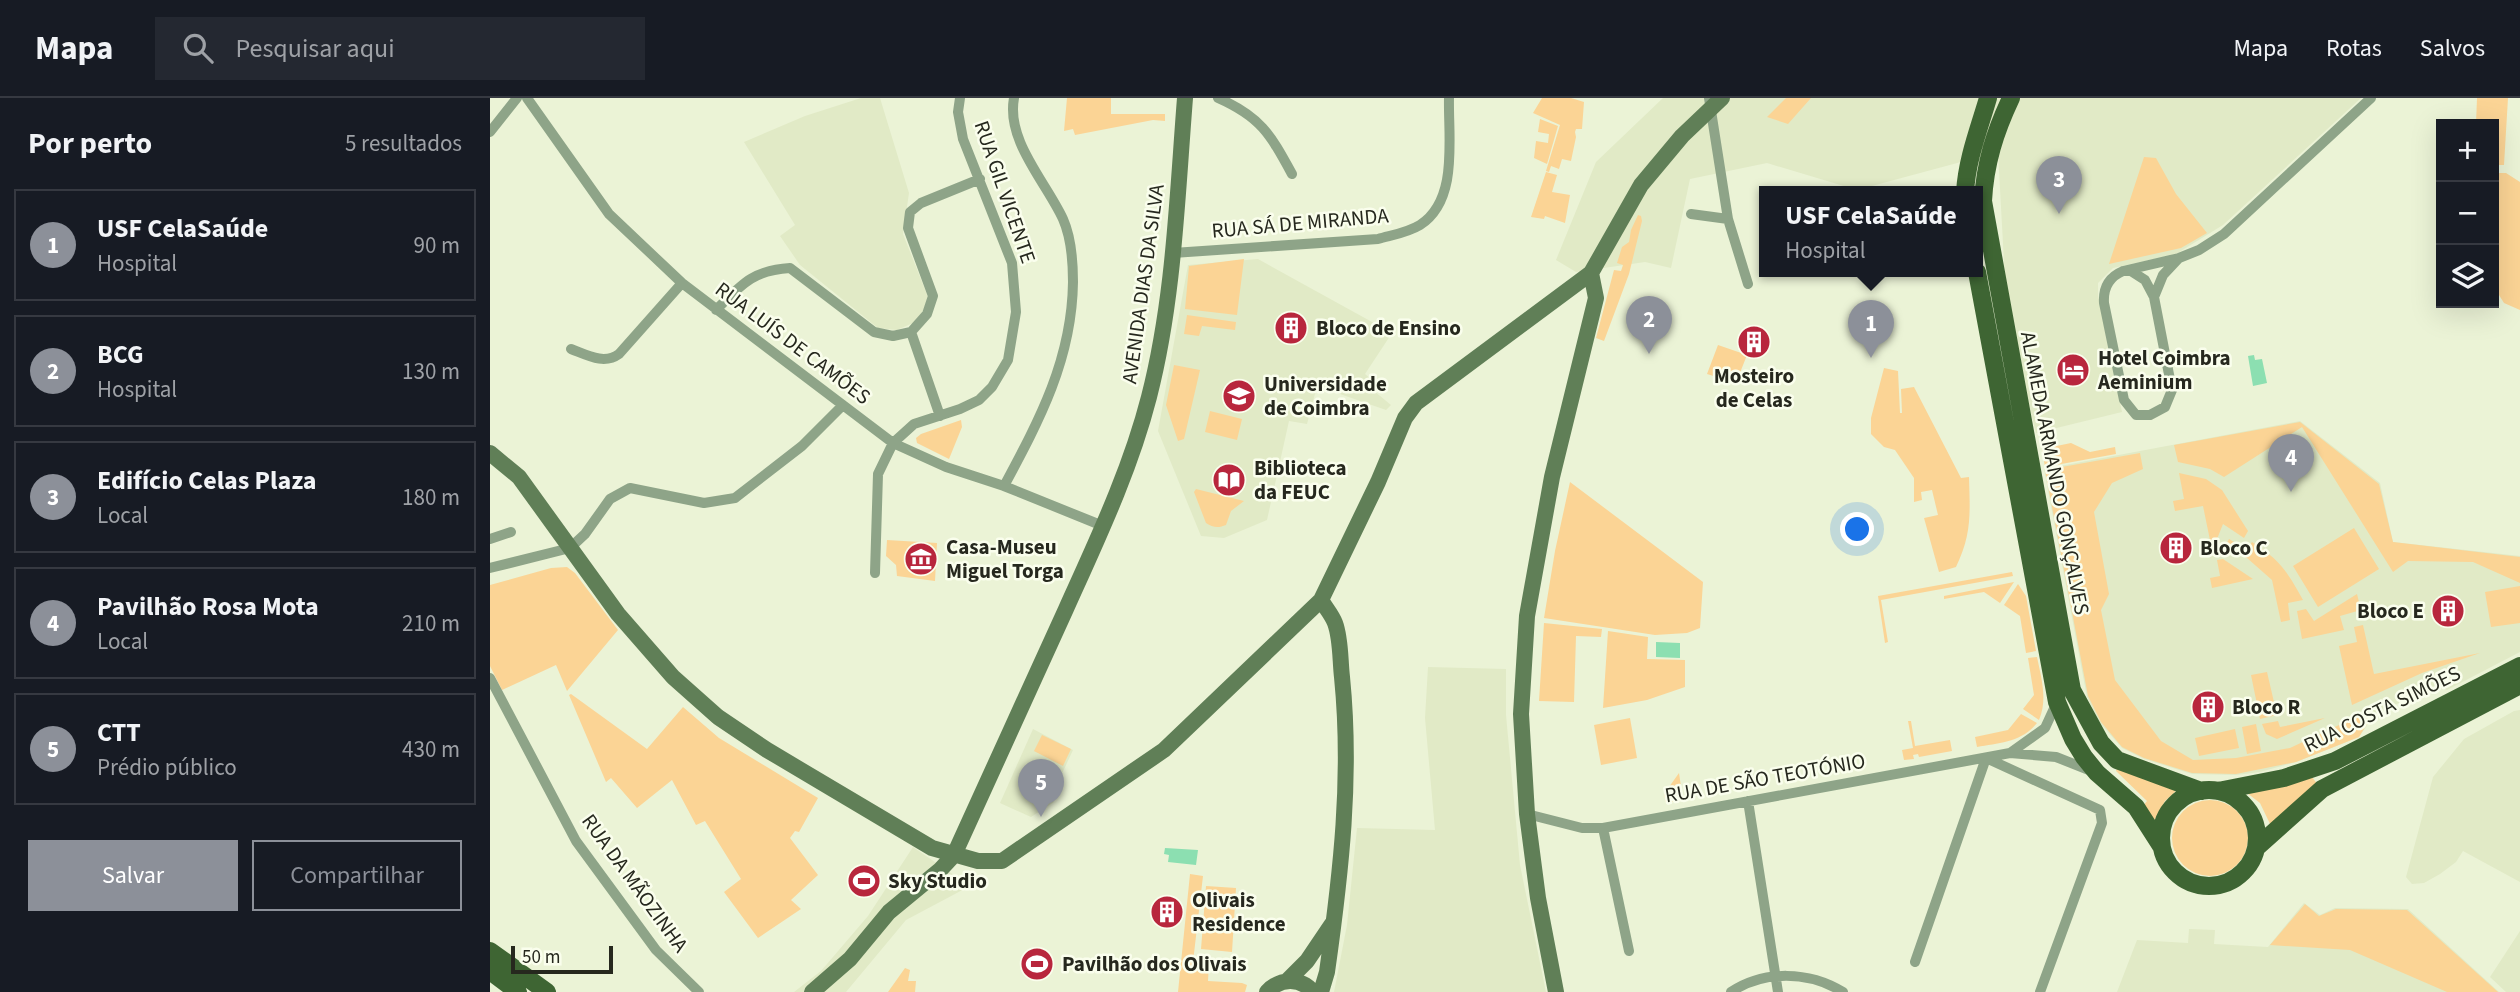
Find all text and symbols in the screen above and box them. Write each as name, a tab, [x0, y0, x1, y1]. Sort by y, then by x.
search box	[155, 17, 645, 80]
text: Mapa	[35, 25, 113, 72]
icon: search	[179, 29, 217, 67]
text: Pesquisar aqui	[235, 30, 395, 67]
text: Mapa	[2233, 31, 2288, 66]
text: Rotas	[2326, 31, 2382, 66]
text: Salvos	[2420, 31, 2485, 66]
street label: RUA GIL VICENTE	[967, 117, 1043, 267]
map controls	[2436, 119, 2499, 308]
button: +	[2436, 119, 2499, 182]
text: Por perto	[28, 122, 152, 165]
text: 5 resultados	[345, 127, 462, 160]
pin: 3	[2036, 156, 2082, 214]
street label: AVENIDA DIAS DA SILVA	[1114, 182, 1172, 386]
button: −	[2436, 182, 2499, 245]
popup	[1759, 186, 1983, 277]
text: USF CelaSaúde	[1785, 197, 1957, 234]
street label: RUA SÁ DE MIRANDA	[1210, 200, 1390, 246]
text: USF CelaSaúde	[97, 210, 268, 247]
text: 1	[47, 229, 59, 262]
text: 90 m	[413, 229, 460, 262]
text: Hospital	[1785, 234, 1866, 267]
button: layers	[2436, 245, 2499, 308]
text: Hospital	[97, 247, 177, 280]
street label: RUA LUÍS DE CAMÕES	[709, 274, 877, 412]
pin: 2	[1626, 296, 1672, 354]
pin: 1	[1848, 300, 1894, 358]
building icon: Bloco de Ensino	[1272, 309, 1310, 347]
place label: Bloco de Ensino	[1316, 313, 1461, 343]
building icon: Mosteiro de Celas	[1735, 323, 1773, 361]
street label: ALAMEDA ARMANDO GONÇALVES	[2013, 329, 2097, 617]
text: BCG	[97, 336, 144, 373]
place label: Hotel Coimbra Aeminium	[2097, 343, 2231, 397]
hotel icon: Hotel Coimbra Aeminium	[2054, 351, 2092, 389]
text: 2	[47, 355, 59, 388]
text: 130 m	[402, 355, 460, 388]
place label: Mosteiro de Celas	[1714, 361, 1794, 415]
place label: Universidade de Coimbra	[1264, 369, 1387, 423]
text: Hospital	[97, 373, 177, 406]
school or university icon: Universidade de Coimbra	[1220, 377, 1258, 415]
pin: 4	[2268, 434, 2314, 492]
place label: Biblioteca da FEUC	[1254, 453, 1347, 507]
library icon: Biblioteca da FEUC	[1210, 461, 1248, 499]
text: Edifício Celas Plaza	[97, 462, 316, 499]
text: 3	[47, 481, 59, 514]
text: 180 m	[402, 481, 460, 514]
text: Local	[97, 499, 148, 532]
your location	[1840, 512, 1874, 546]
building icon: Bloco C	[2157, 529, 2195, 567]
place label: Casa-Museu Miguel Torga	[946, 532, 1064, 586]
place label: Bloco C	[2200, 533, 2268, 563]
museum icon: Casa-Museu Miguel Torga	[902, 540, 940, 578]
text: Pavilhão Rosa Mota	[97, 588, 319, 625]
building icon: Bloco E	[2429, 592, 2467, 630]
place label: Bloco E	[2357, 596, 2424, 626]
text: 4	[47, 607, 59, 640]
text: 210 m	[402, 607, 460, 640]
text: Local	[97, 625, 148, 658]
street label: RUA COSTA SIMÕES	[2299, 658, 2465, 760]
building icon: Bloco R	[2189, 688, 2227, 726]
place label: Bloco R	[2232, 692, 2300, 722]
text: CTT	[97, 714, 141, 751]
text: 5	[47, 733, 59, 766]
text: 430 m	[402, 733, 460, 766]
street label: RUA DE SÃO TEOTÓNIO	[1662, 746, 1868, 810]
text: Prédio público	[97, 751, 237, 784]
pin: 5	[1018, 759, 1064, 817]
street label: RUA DA MÃOZINHA	[574, 808, 696, 959]
button: Salvar	[28, 840, 238, 911]
button: Compartilhar	[252, 840, 462, 911]
sports icon: Sky Studio	[845, 862, 883, 900]
place label: Sky Studio	[888, 866, 987, 896]
place label: Olivais Residence	[1192, 885, 1286, 939]
building icon: Olivais Residence	[1148, 893, 1186, 931]
scale bar	[511, 943, 612, 975]
text: 50 m	[522, 944, 560, 971]
sports icon: Pavilhão dos Olivais	[1018, 945, 1056, 983]
place label: Pavilhão dos Olivais	[1062, 949, 1247, 979]

